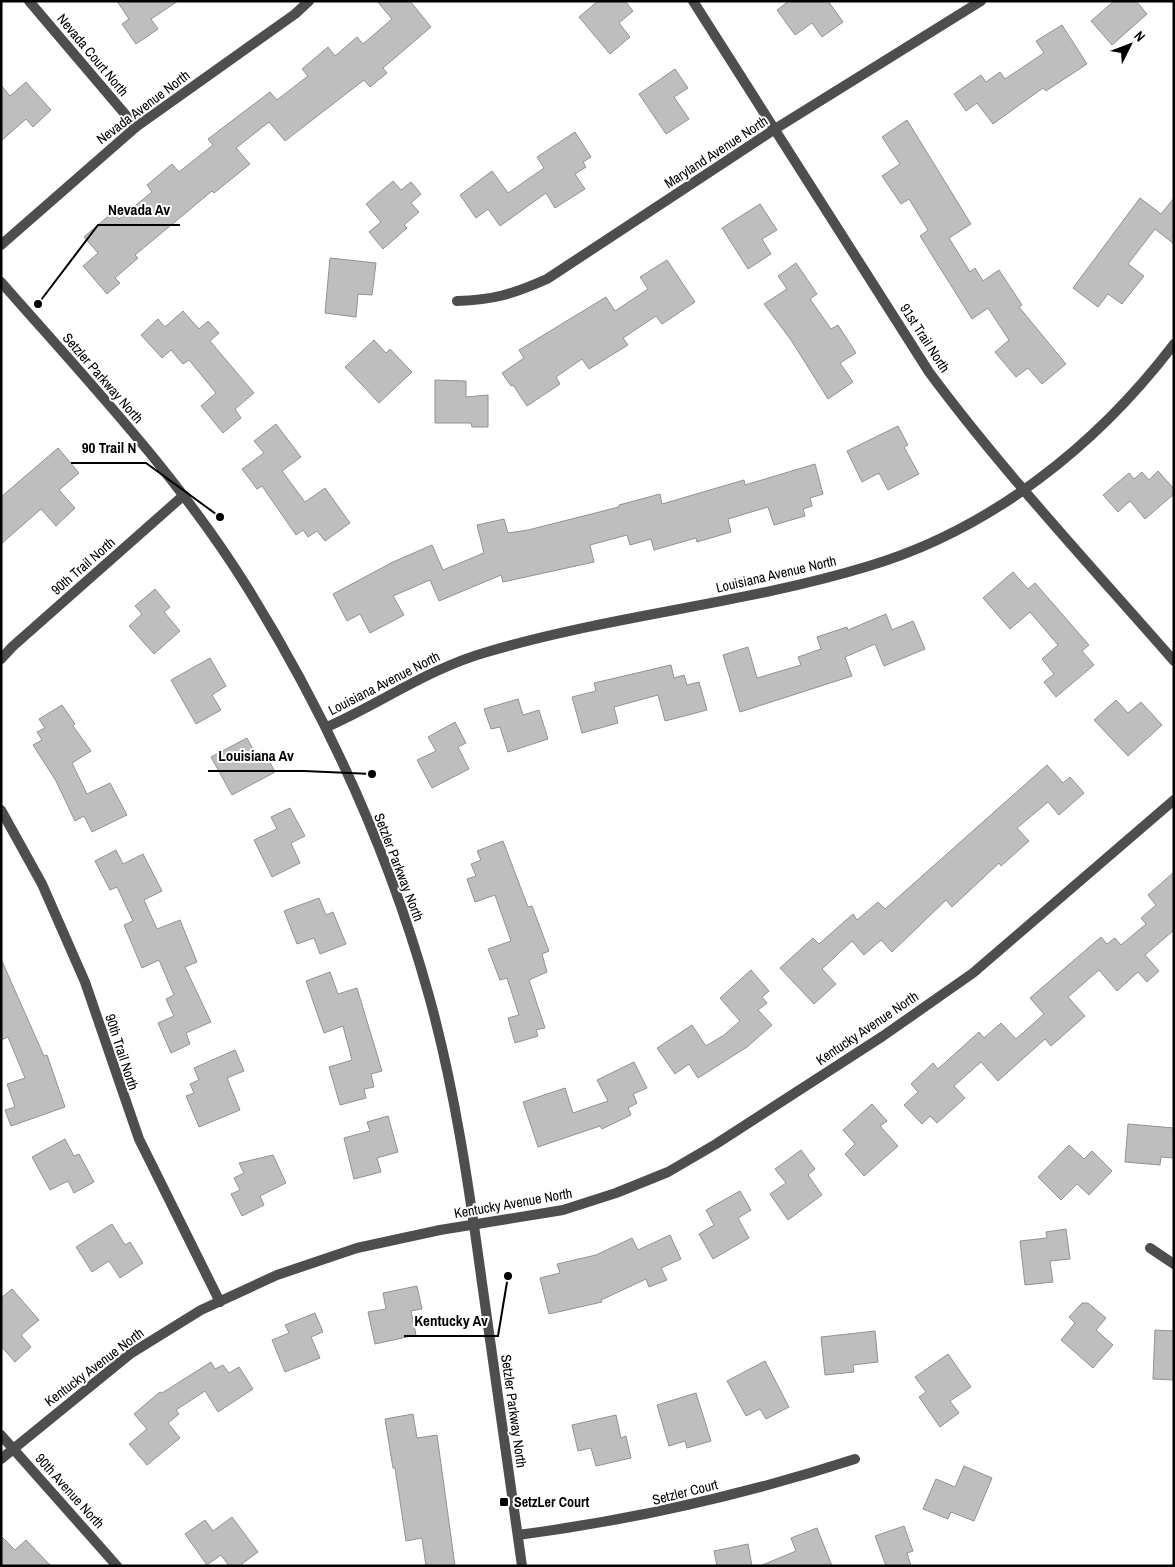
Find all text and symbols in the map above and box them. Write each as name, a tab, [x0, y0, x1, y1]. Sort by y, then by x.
street label: Nevada Court North	[53, 10, 133, 100]
north arrow	[1105, 20, 1155, 70]
text: N	[1130, 27, 1149, 45]
street label: Nevada Avenue North	[93, 66, 193, 148]
street label: Maryland Avenue North	[661, 112, 771, 192]
callout: Nevada Av	[98, 195, 180, 225]
text: Nevada Av	[108, 199, 170, 220]
street label: 91st Trail North	[896, 300, 954, 376]
street label: Setzler Parkway North	[59, 329, 147, 427]
callout: 90 Trail N	[71, 433, 146, 463]
text: 90 Trail N	[82, 437, 136, 458]
street label: 90th Trail North	[47, 533, 119, 599]
street label: Louisiana Avenue North	[714, 551, 838, 597]
street label: Louisiana Avenue North	[325, 647, 443, 719]
callout: Louisiana Av	[208, 741, 304, 771]
text: Louisiana Av	[218, 745, 294, 766]
street label: Setzler Parkway North	[370, 810, 428, 924]
street label: Kentucky Avenue North	[812, 987, 922, 1069]
street label: 90th Trail North	[101, 1012, 143, 1092]
street label: Kentucky Avenue North	[452, 1184, 574, 1222]
callout: Kentucky Av	[404, 1306, 498, 1336]
text: Kentucky Av	[414, 1310, 488, 1331]
street label: Kentucky Avenue North	[41, 1324, 147, 1410]
street label: Setzler Parkway North	[497, 1353, 531, 1469]
street label: 90th Avenue North	[32, 1450, 108, 1532]
street label: Setzler Court	[650, 1475, 720, 1509]
place label: SetzLer Court	[514, 1493, 589, 1511]
marker: SetzLer Court	[498, 1496, 510, 1508]

